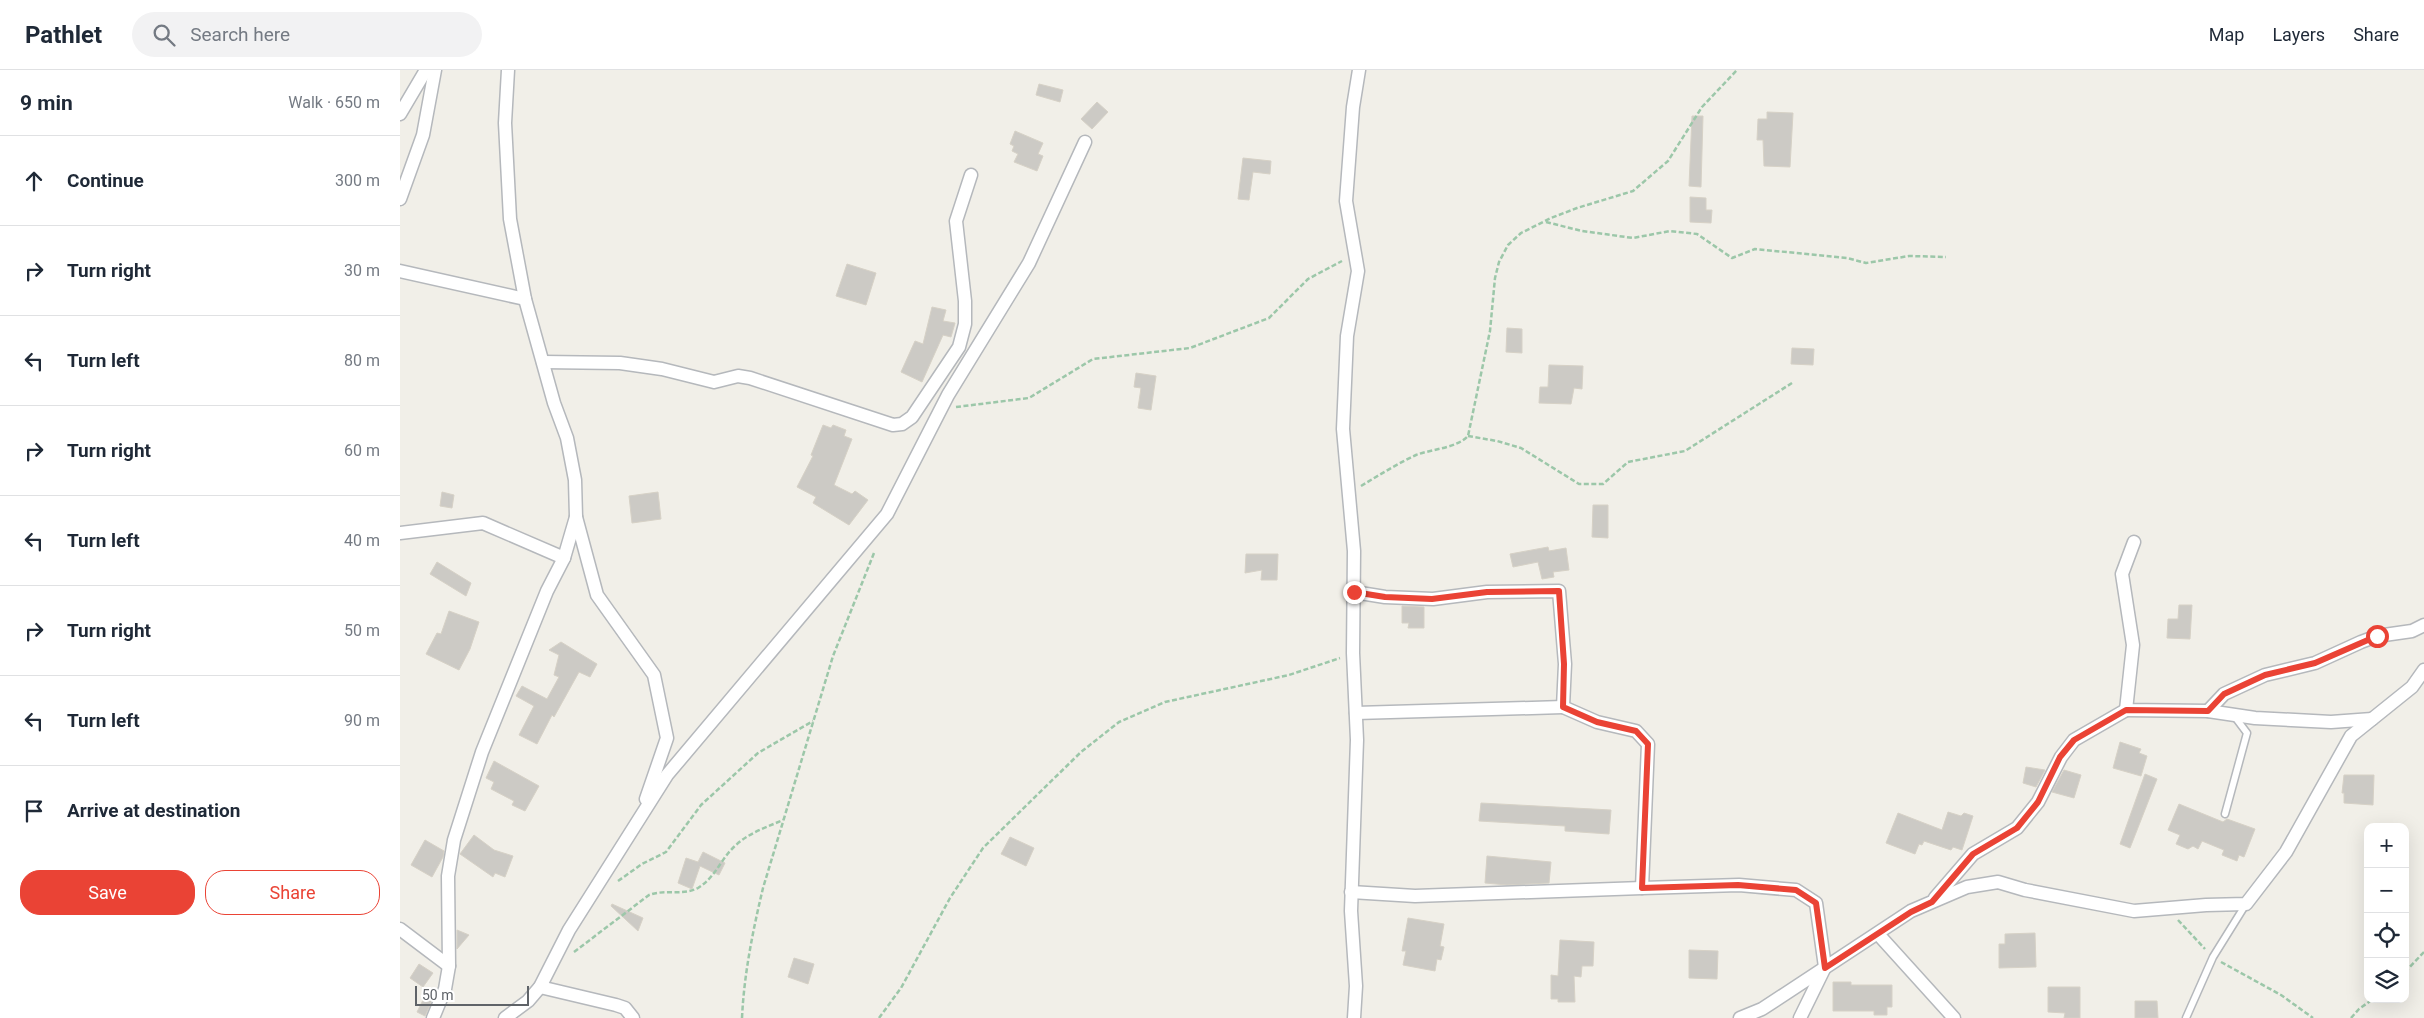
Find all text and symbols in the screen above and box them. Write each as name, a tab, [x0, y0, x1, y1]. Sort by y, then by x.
search box	[132, 12, 482, 57]
text: Pathlet	[25, 21, 102, 49]
icon: search	[150, 21, 178, 49]
text: Search here	[190, 23, 290, 46]
text: Map	[2209, 24, 2244, 45]
text: Layers	[2272, 24, 2325, 45]
text: Share	[2353, 24, 2399, 45]
text: 9 min	[20, 91, 73, 115]
text: Walk · 650 m	[288, 93, 380, 112]
icon: ahead	[20, 167, 48, 195]
text: Continue	[67, 169, 144, 192]
text: 300 m	[335, 171, 380, 190]
icon: right	[20, 257, 48, 285]
text: Turn right	[67, 259, 151, 282]
text: 30 m	[344, 261, 380, 280]
icon: left	[20, 347, 48, 375]
text: Turn left	[67, 349, 140, 372]
text: 80 m	[344, 351, 380, 370]
icon: right	[20, 437, 48, 465]
text: Turn right	[67, 439, 151, 462]
text: 60 m	[344, 441, 380, 460]
icon: left	[20, 527, 48, 555]
text: Turn left	[67, 529, 140, 552]
text: 40 m	[344, 531, 380, 550]
route end	[1343, 581, 1366, 604]
icon: right	[20, 617, 48, 645]
text: Turn right	[67, 619, 151, 642]
text: 50 m	[344, 621, 380, 640]
route start	[2366, 625, 2389, 648]
icon: left	[20, 707, 48, 735]
text: Turn left	[67, 709, 140, 732]
text: 90 m	[344, 711, 380, 730]
icon: arrive	[20, 797, 48, 825]
text: Arrive at destination	[67, 799, 240, 822]
map controls	[2364, 823, 2409, 1003]
button: +	[2364, 823, 2409, 868]
button: −	[2364, 868, 2409, 913]
button: Save	[20, 870, 195, 915]
button: Share	[205, 870, 380, 915]
button: locate	[2364, 913, 2409, 958]
button: layers	[2364, 958, 2409, 1003]
scale bar	[415, 983, 529, 1006]
text: 50 m	[422, 987, 454, 1003]

